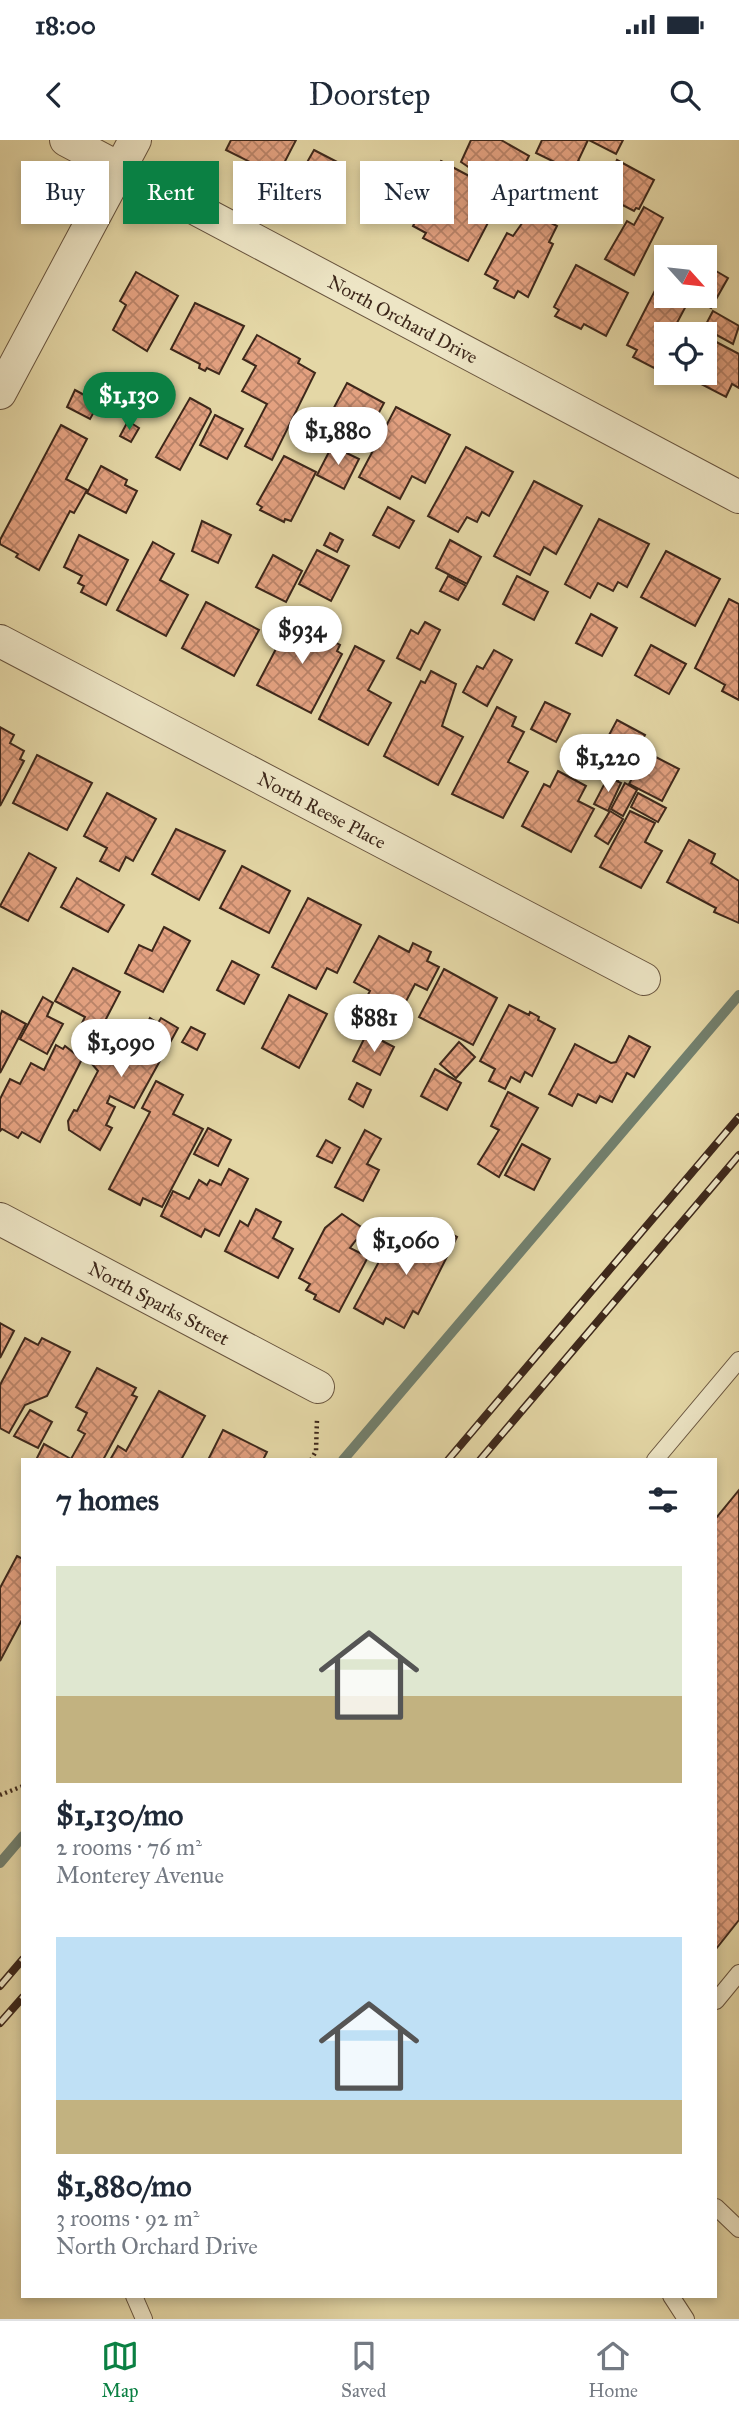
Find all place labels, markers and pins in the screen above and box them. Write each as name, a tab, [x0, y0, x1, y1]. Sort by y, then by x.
pin: $1,130	[72, 372, 186, 432]
pin: $1,880	[281, 408, 395, 467]
pin: $934	[261, 606, 343, 666]
pin: $1,220	[551, 734, 665, 794]
pin: $881	[333, 995, 415, 1054]
pin: $1,090	[64, 1020, 178, 1079]
pin: $1,060	[349, 1218, 463, 1277]

